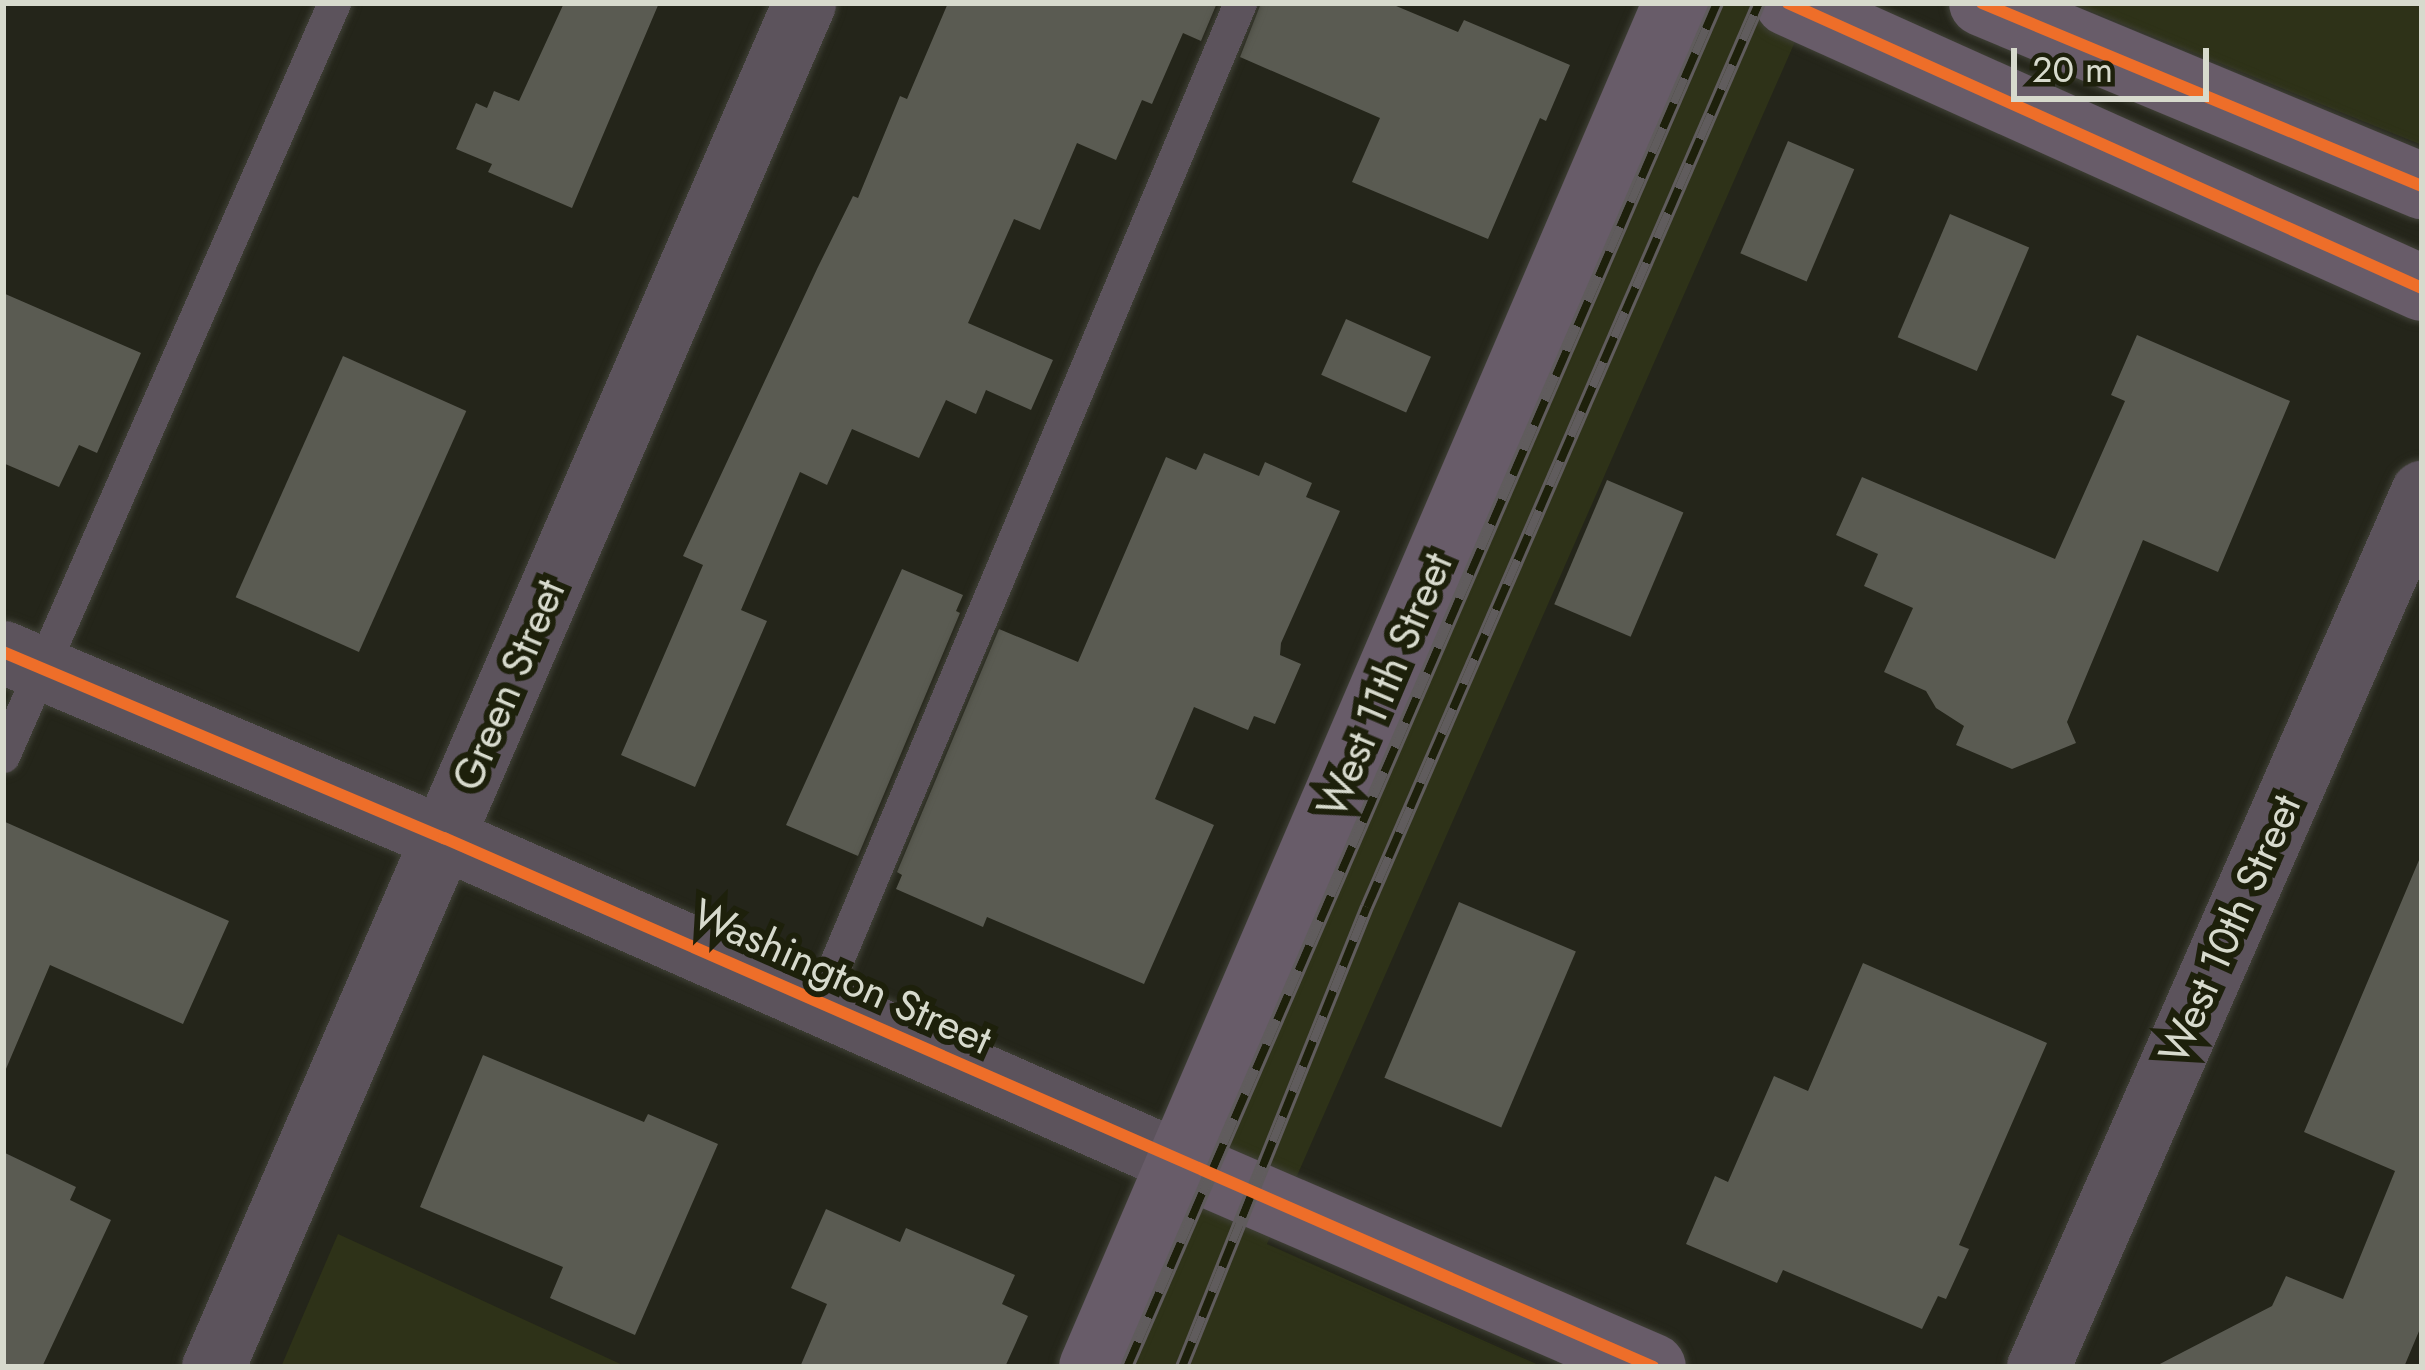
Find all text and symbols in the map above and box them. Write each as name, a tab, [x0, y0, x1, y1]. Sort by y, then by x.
scale bar	[2017, 24, 2215, 98]
text: 20 m	[2032, 43, 2113, 95]
street label: West 11th Street	[1307, 545, 1463, 825]
street label: Green Street	[442, 572, 576, 798]
street label: West 10th Street	[2148, 787, 2312, 1071]
street label: Washington Street	[685, 889, 999, 1065]

